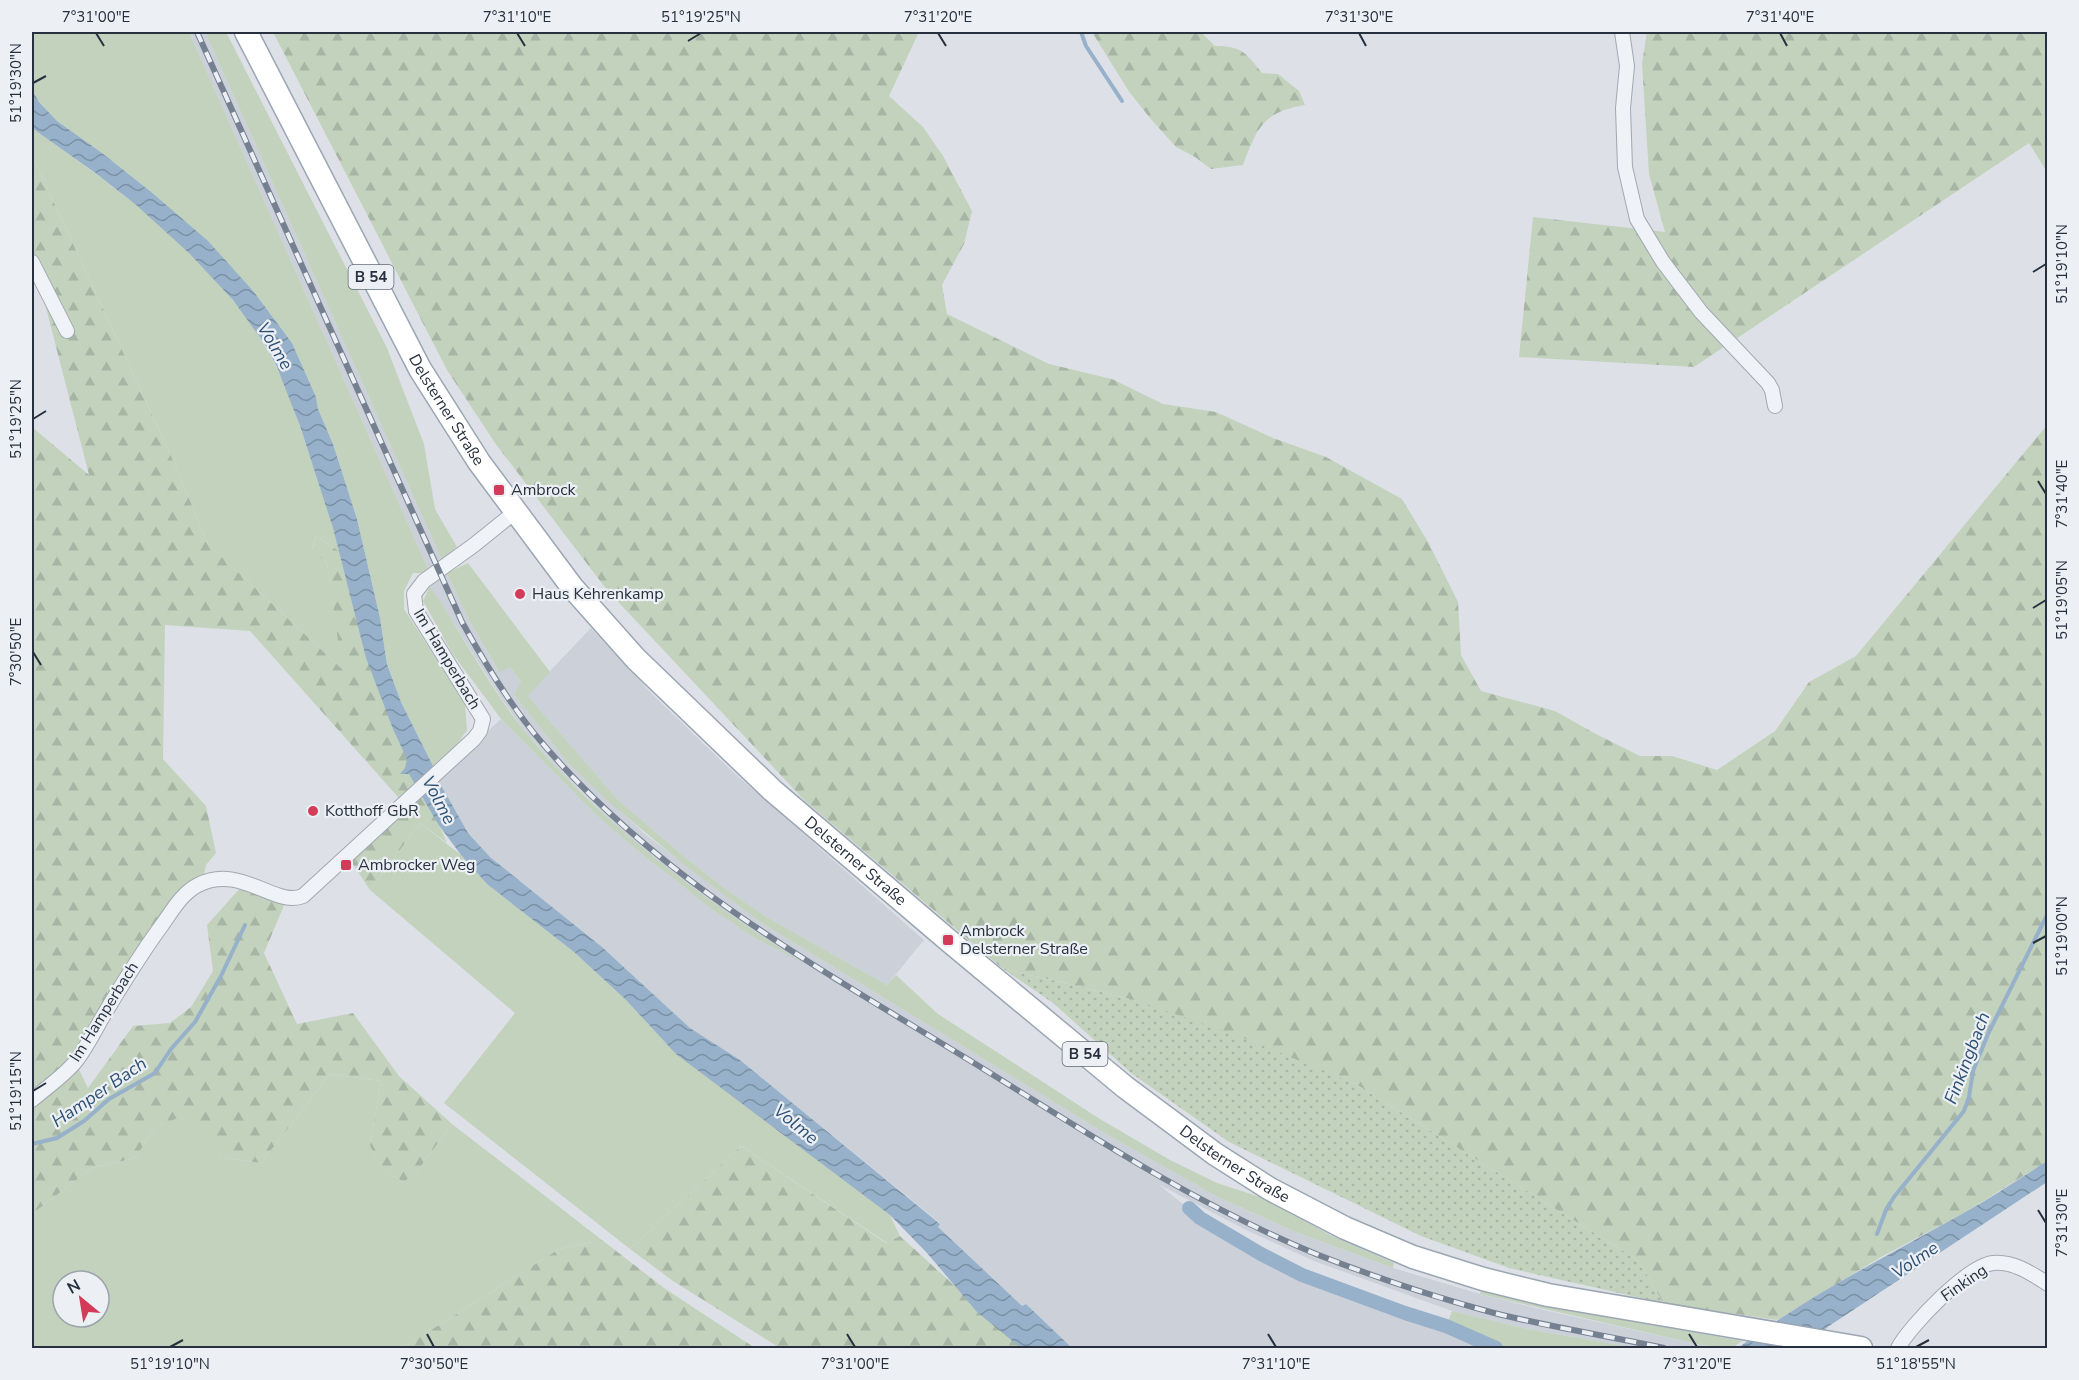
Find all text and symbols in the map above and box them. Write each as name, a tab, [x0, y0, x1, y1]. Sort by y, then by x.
text: 7°31'00"E	[62, 7, 130, 27]
text: 7°31'10"E	[483, 7, 551, 27]
text: 51°19'25"N	[661, 7, 741, 27]
text: 7°31'20"E	[904, 7, 972, 27]
text: 7°31'30"E	[1325, 7, 1393, 27]
text: 7°31'40"E	[1746, 7, 1814, 27]
text: 51°19'30"N	[6, 43, 26, 123]
text: 51°19'10"N	[2052, 224, 2072, 304]
road number: B 54	[348, 265, 394, 289]
water label: Volme	[251, 318, 299, 375]
street label: Delsterner Straße	[403, 350, 490, 470]
text: 51°19'25"N	[6, 379, 26, 459]
text: 7°31'40"E	[2052, 460, 2072, 528]
place label: Ambrock	[511, 479, 577, 501]
marker: Ambrock	[492, 483, 506, 497]
text: 51°19'05"N	[2052, 560, 2072, 640]
place label: Haus Kehrenkamp	[532, 583, 664, 605]
marker: Haus Kehrenkamp	[513, 587, 527, 601]
street label: Im Hamperbach	[408, 604, 486, 714]
text: 7°30'50"E	[6, 618, 26, 686]
water label: Volme	[416, 772, 462, 829]
place label: Kotthoff GbR	[325, 800, 419, 822]
marker: Kotthoff GbR	[306, 804, 320, 818]
street label: Delsterner Straße	[800, 811, 911, 911]
place label: Ambrocker Weg	[358, 854, 475, 876]
marker: Ambrocker Weg	[339, 858, 353, 872]
text: 51°19'00"N	[2052, 896, 2072, 976]
place label: Ambrock Delsterner Straße	[960, 920, 1088, 960]
marker: Ambrock Delsterner Straße	[941, 933, 955, 947]
street label: Im Hamperbach	[64, 958, 144, 1066]
water label: Finkingbach	[1938, 1009, 1996, 1107]
road number: B 54	[1062, 1042, 1108, 1066]
text: 51°19'15"N	[6, 1051, 26, 1131]
water label: Hamper Bach	[47, 1051, 151, 1133]
water label: Volme	[768, 1098, 824, 1150]
street label: Delsterner Straße	[1175, 1120, 1294, 1208]
text: 7°31'30"E	[2052, 1189, 2072, 1257]
water label: Volme	[1887, 1235, 1943, 1284]
street label: Finking	[1936, 1259, 1992, 1307]
north arrow	[51, 1269, 111, 1329]
text: N	[63, 1274, 85, 1299]
text: 51°19'10"N	[130, 1354, 210, 1374]
text: 7°30'50"E	[400, 1354, 468, 1374]
text: 7°31'00"E	[821, 1354, 889, 1374]
text: 7°31'10"E	[1242, 1354, 1310, 1374]
text: 7°31'20"E	[1663, 1354, 1731, 1374]
text: 51°18'55"N	[1876, 1354, 1956, 1374]

